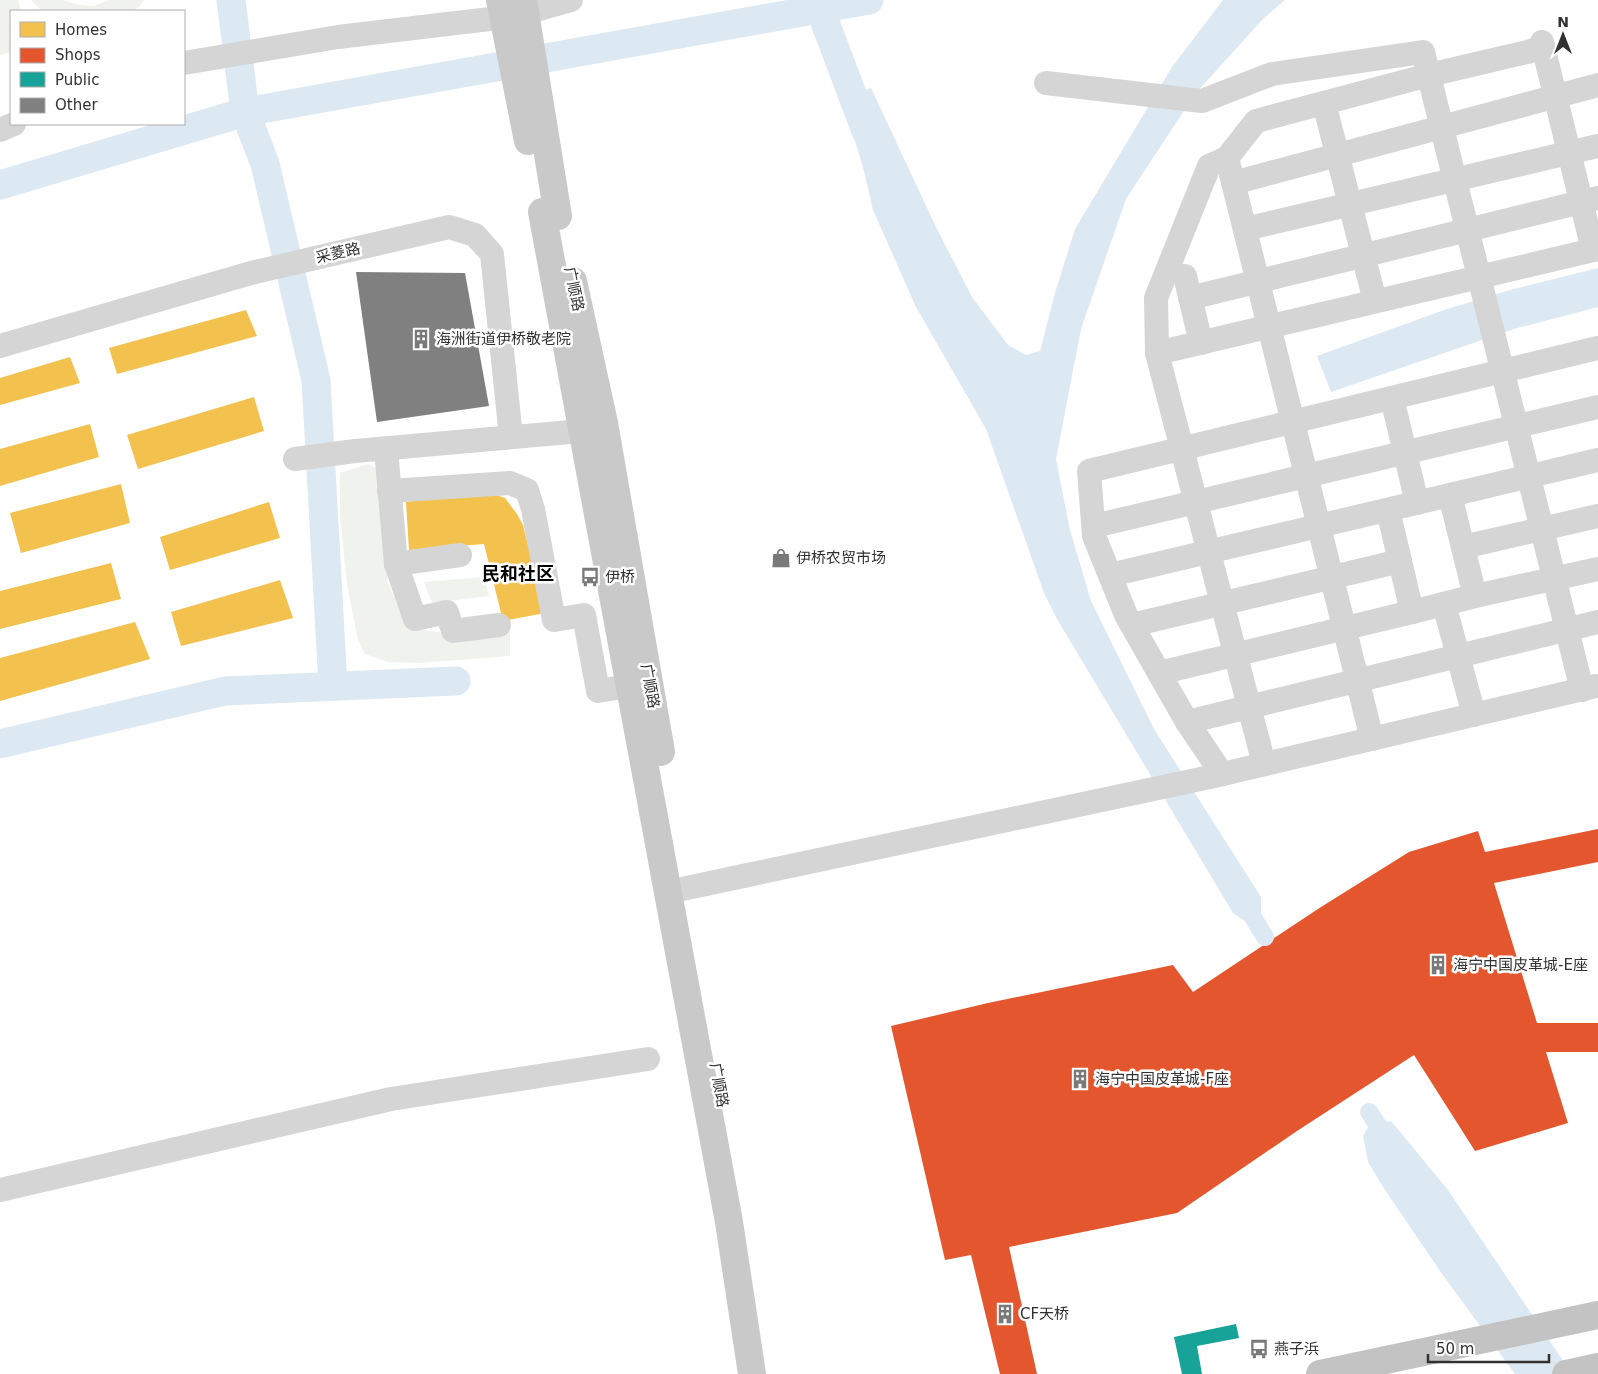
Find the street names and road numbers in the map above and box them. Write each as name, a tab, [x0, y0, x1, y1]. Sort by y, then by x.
street label: 采菱路	[314, 239, 362, 267]
street label: 广顺路	[561, 265, 587, 313]
street label: 广顺路	[637, 662, 663, 710]
street label: 广顺路	[706, 1061, 732, 1109]

